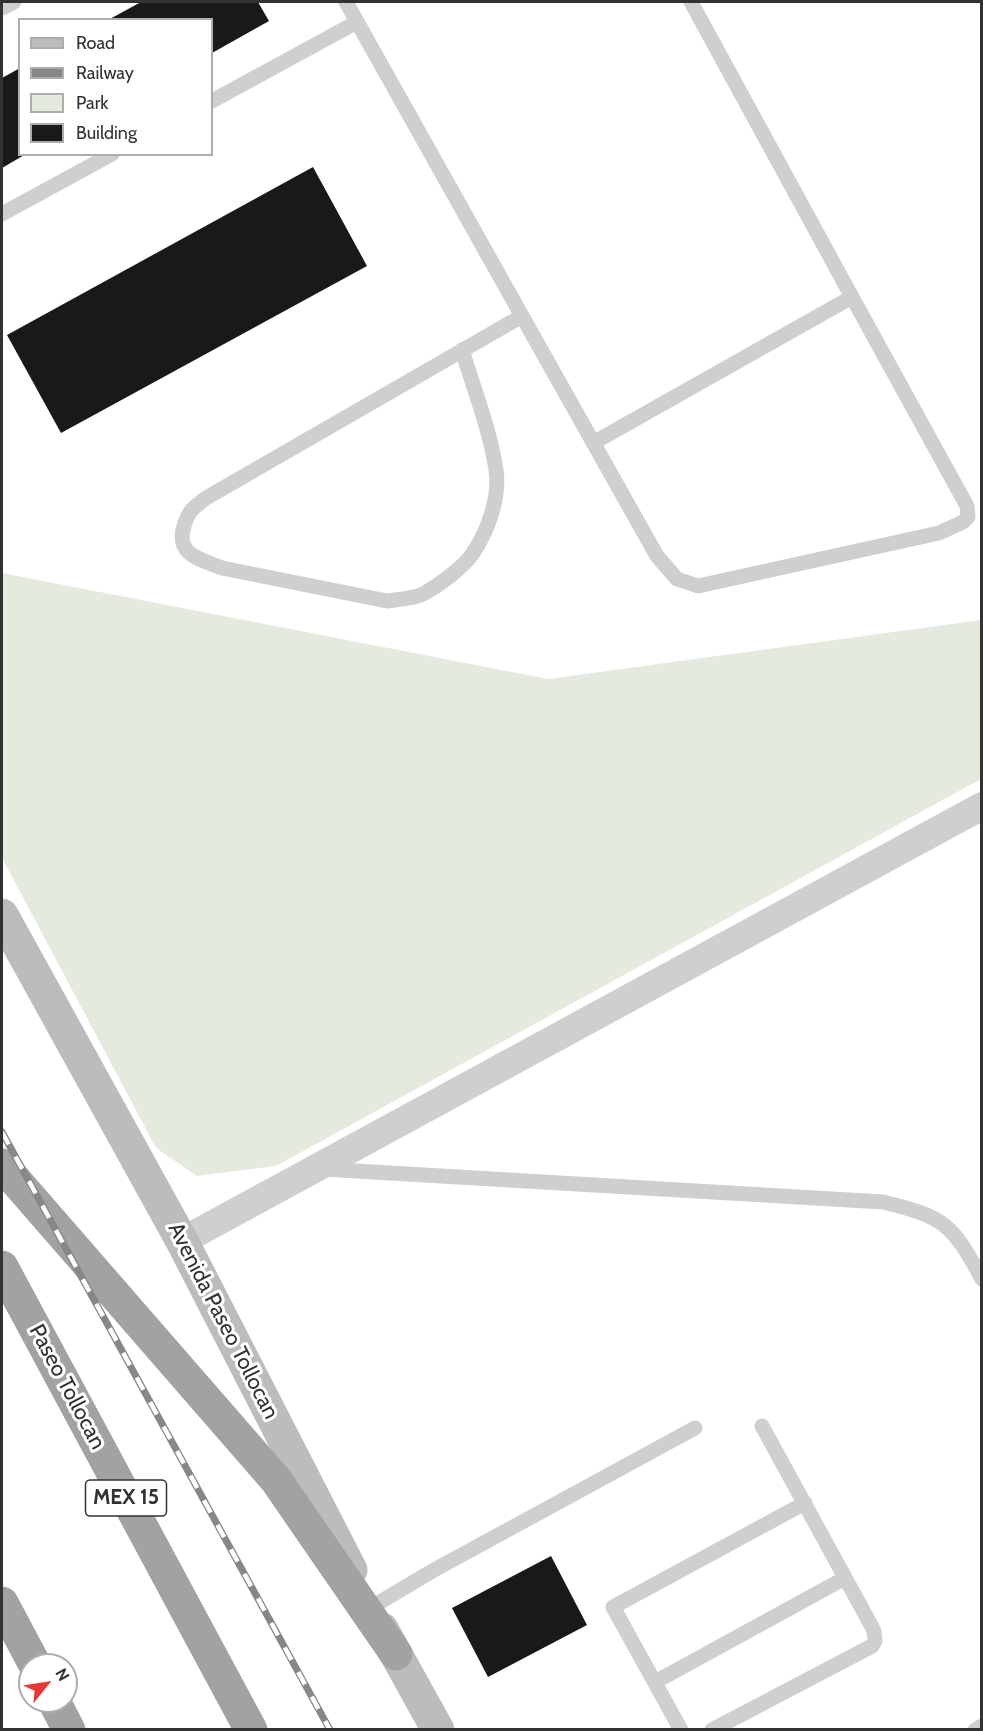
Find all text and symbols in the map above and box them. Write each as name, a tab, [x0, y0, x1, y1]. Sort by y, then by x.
legend	[18, 18, 213, 156]
text: Road	[76, 32, 115, 54]
text: Railway	[76, 62, 134, 84]
text: Park	[76, 92, 108, 114]
text: Building	[76, 122, 137, 144]
street label: Avenida Paseo Tollocan	[162, 1218, 284, 1424]
street label: Paseo Tollocan	[23, 1320, 111, 1454]
road number: MEX 15	[86, 1480, 166, 1516]
north arrow	[18, 1653, 78, 1713]
text: N	[51, 1665, 73, 1684]

